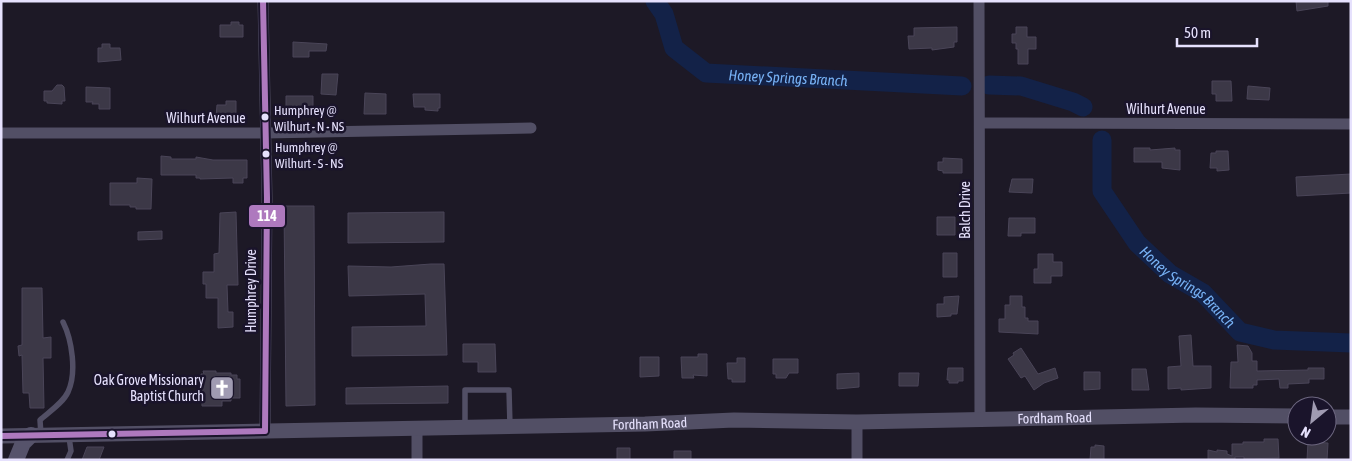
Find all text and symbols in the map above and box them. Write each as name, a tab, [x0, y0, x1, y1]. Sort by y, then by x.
scale bar	[1177, 15, 1257, 47]
text: 50 m	[1184, 24, 1211, 41]
water label: Honey Springs Branch	[728, 66, 848, 89]
street label: Wilhurt Avenue	[1126, 101, 1206, 117]
place label: Humphrey @ Wilhurt - N - NS	[274, 103, 345, 134]
street label: Wilhurt Avenue	[166, 110, 246, 126]
marker: Humphrey @ Wilhurt - N - NS	[260, 112, 270, 122]
place label: Humphrey @ Wilhurt - S - NS	[275, 140, 344, 171]
marker: Humphrey @ Wilhurt - S - NS	[261, 149, 271, 159]
street label: Balch Drive	[957, 181, 973, 239]
line badge: 114	[248, 204, 286, 228]
text: 114	[257, 208, 277, 224]
water label: Honey Springs Branch	[1137, 242, 1239, 330]
street label: Humphrey Drive	[243, 249, 259, 333]
place label: Oak Grove Missionary Baptist Church	[94, 372, 204, 404]
church icon: Oak Grove Missionary Baptist Church	[209, 375, 235, 401]
north arrow	[1287, 396, 1337, 446]
street label: Fordham Road	[1017, 409, 1092, 427]
street label: Fordham Road	[612, 414, 688, 433]
text: N	[1298, 423, 1313, 441]
unlabelled marker	[107, 429, 117, 439]

